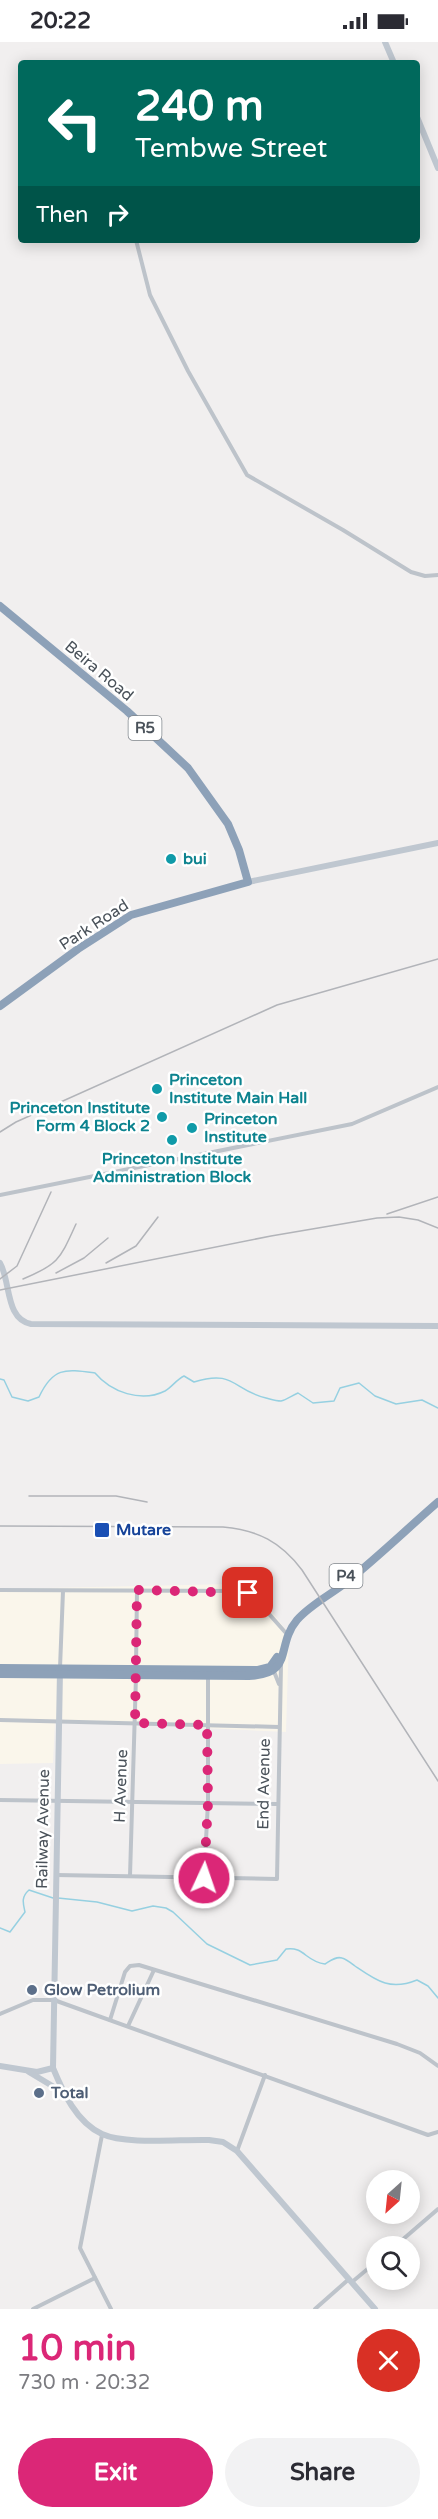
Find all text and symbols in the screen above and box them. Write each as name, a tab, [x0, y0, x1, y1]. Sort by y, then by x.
text: 20:22	[30, 8, 91, 34]
text: 240 m	[135, 81, 264, 132]
icon: left	[36, 84, 114, 162]
text: Tembwe Street	[135, 132, 327, 165]
icon: right	[101, 198, 134, 231]
text: Then	[36, 202, 89, 228]
street label: Beira Road	[61, 636, 137, 706]
road number: R5	[128, 716, 162, 740]
place label: bui	[183, 849, 207, 869]
marker: bui	[164, 852, 178, 866]
street label: Park Road	[56, 895, 132, 955]
place label: Princeton Institute Main Hall	[169, 1070, 307, 1108]
marker: Princeton Institute Main Hall	[150, 1082, 164, 1096]
place label: Princeton Institute Form 4 Block 2	[10, 1098, 150, 1136]
place label: Princeton Institute	[204, 1109, 277, 1147]
marker: Princeton Institute Form 4 Block 2	[155, 1110, 169, 1124]
marker: Princeton Institute	[185, 1121, 199, 1135]
marker: Princeton Institute Administration Block	[165, 1133, 179, 1147]
place label: Princeton Institute Administration Block	[93, 1149, 252, 1187]
place label: Mutare	[116, 1520, 171, 1540]
marker: Mutare	[93, 1521, 111, 1539]
road number: P4	[330, 1564, 362, 1588]
pin	[222, 1567, 273, 1618]
icon: arrive	[231, 1576, 264, 1609]
street label: End Avenue	[253, 1738, 275, 1830]
street label: H Avenue	[110, 1749, 132, 1823]
street label: Railway Avenue	[32, 1769, 54, 1889]
position arrow	[172, 1846, 236, 1910]
place label: Glow Petrolium	[44, 1980, 160, 2000]
marker: Glow Petrolium	[25, 1983, 39, 1997]
place label: Total	[50, 2083, 88, 2103]
marker: Total	[32, 2086, 46, 2100]
north arrow	[366, 2170, 420, 2224]
map controls	[366, 2170, 420, 2290]
button: search	[366, 2236, 420, 2290]
text: 10 min	[18, 2327, 137, 2370]
button: close	[357, 2329, 420, 2392]
text: 730 m · 20:32	[18, 2371, 150, 2395]
button: Exit	[18, 2438, 213, 2507]
button: Share	[225, 2438, 420, 2507]

